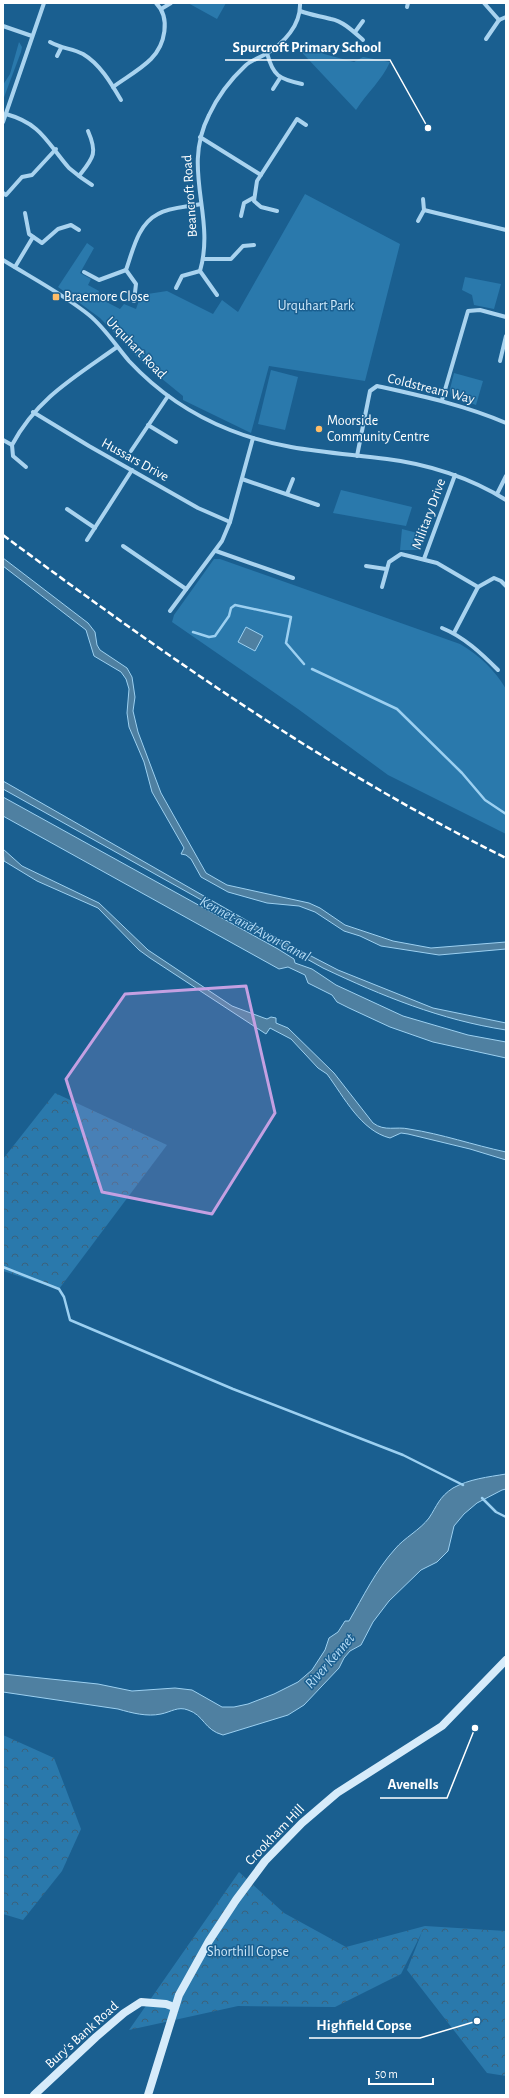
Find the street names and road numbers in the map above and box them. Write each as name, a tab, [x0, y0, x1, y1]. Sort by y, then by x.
street label: Beancroft Road	[180, 154, 200, 238]
street label: Urquhart Road	[103, 314, 169, 382]
street label: Coldstream Way	[386, 371, 476, 407]
street label: Hussars Drive	[99, 436, 171, 484]
street label: Military Drive	[410, 477, 448, 551]
street label: Crookham Hill	[243, 1802, 307, 1868]
street label: Bury's Bank Road	[43, 1999, 121, 2071]

